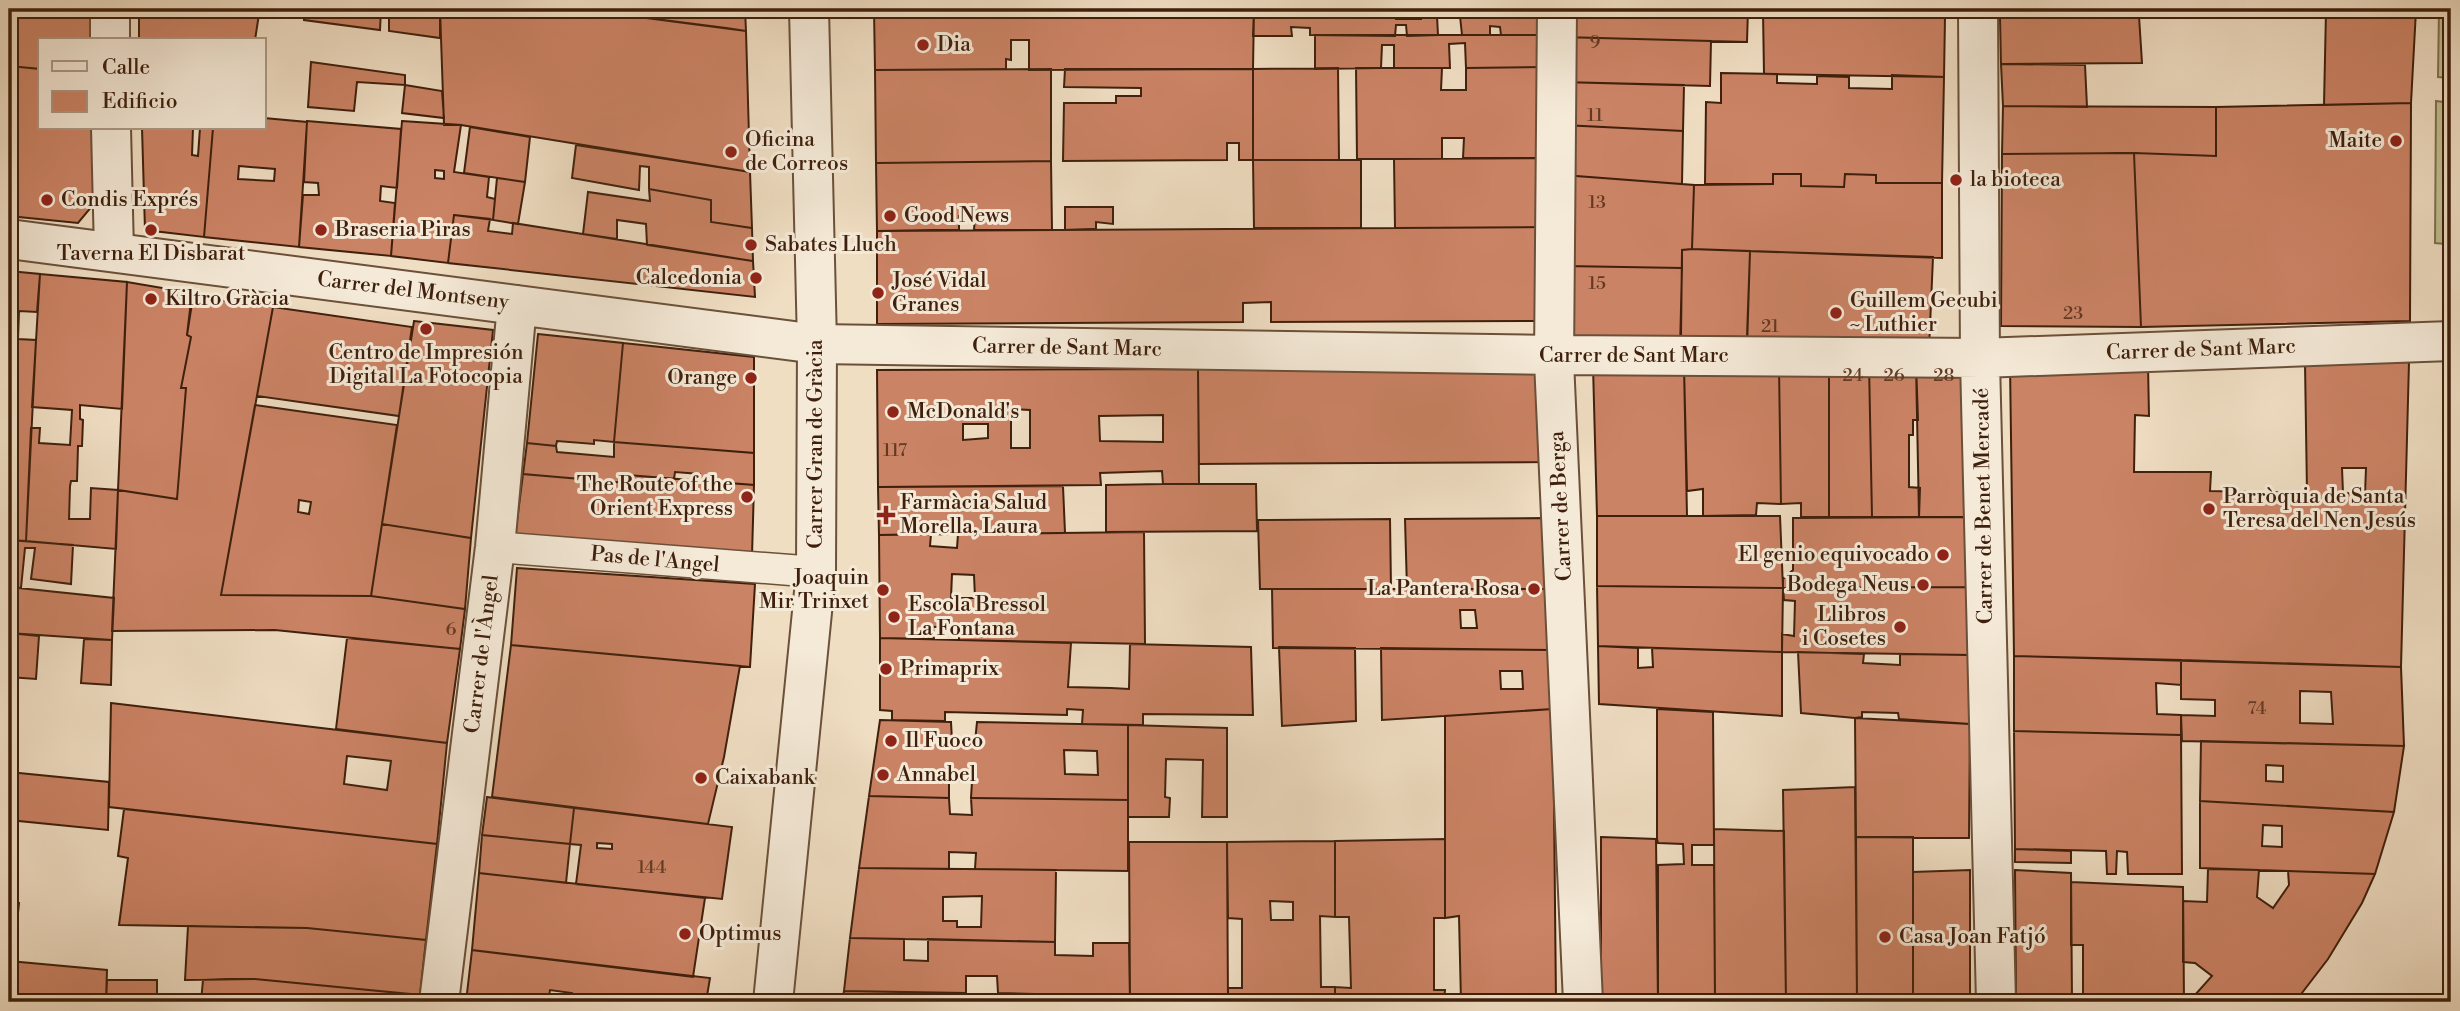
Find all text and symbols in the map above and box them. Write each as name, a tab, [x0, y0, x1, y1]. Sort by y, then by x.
house number: 9	[1590, 31, 1601, 54]
place label: Dia	[937, 32, 971, 58]
marker: Dia	[915, 37, 931, 53]
legend	[38, 38, 266, 130]
text: Calle	[102, 55, 150, 81]
text: Edificio	[102, 89, 178, 115]
house number: 11	[1587, 104, 1603, 127]
place label: Oficina de Correos	[745, 127, 848, 177]
place label: Maite	[2328, 128, 2382, 154]
marker: Maite	[2388, 133, 2404, 149]
marker: Oficina de Correos	[723, 144, 739, 160]
place label: la bioteca	[1970, 167, 2061, 193]
marker: la bioteca	[1948, 172, 1964, 188]
place label: Condis Exprés	[61, 187, 198, 213]
house number: 13	[1588, 191, 1606, 214]
marker: Condis Exprés	[39, 192, 55, 208]
place label: Good News	[904, 203, 1009, 229]
marker: Good News	[882, 208, 898, 224]
place label: Braseria Piras	[334, 217, 471, 243]
marker: Taverna El Disbarat	[143, 222, 159, 238]
marker: Braseria Piras	[313, 222, 329, 238]
place label: Sabates Lluch	[765, 232, 897, 258]
marker: Sabates Lluch	[743, 237, 759, 253]
place label: Taverna El Disbarat	[57, 241, 246, 267]
place label: Calcedonia	[636, 265, 742, 291]
street label: Carrer del Montseny	[316, 266, 511, 316]
place label: José Vidal Granes	[891, 268, 986, 318]
marker: Calcedonia	[748, 270, 764, 286]
house number: 15	[1588, 272, 1606, 295]
marker: José Vidal Granes	[870, 285, 886, 301]
place label: Kiltro Gràcia	[165, 286, 289, 312]
place label: Guillem Gecubi ~ Luthier	[1850, 288, 1998, 338]
marker: Kiltro Gràcia	[143, 291, 159, 307]
house number: 23	[2063, 302, 2083, 325]
marker: Guillem Gecubi ~ Luthier	[1828, 305, 1844, 321]
house number: 21	[1761, 315, 1779, 338]
marker: Centro de Impresión Digital La Fotocopia	[418, 321, 434, 337]
street label: Carrer de Sant Marc	[972, 333, 1162, 363]
street label: Carrer de Sant Marc	[2106, 334, 2296, 366]
street label: Carrer Gran de Gràcia	[803, 339, 829, 549]
place label: Centro de Impresión Digital La Fotocopia	[328, 340, 524, 390]
street label: Carrer de Sant Marc	[1539, 343, 1729, 369]
house number: 24	[1842, 364, 1864, 387]
house number: 26	[1883, 364, 1905, 387]
house number: 28	[1933, 364, 1955, 387]
place label: Orange	[667, 365, 737, 391]
marker: Orange	[743, 370, 759, 386]
street label: Carrer de Benet Mercadé	[1969, 388, 1999, 624]
place label: McDonald's	[907, 399, 1019, 425]
marker: McDonald's	[885, 404, 901, 420]
street label: Carrer de Berga	[1544, 430, 1578, 582]
house number: 117	[883, 439, 907, 462]
place label: The Route of the Orient Express	[577, 472, 733, 522]
place label: Parròquia de Santa Teresa del Nen Jesús	[2223, 484, 2416, 534]
marker: The Route of the Orient Express	[739, 489, 755, 505]
place label: Farmàcia Salud Morella, Laura	[900, 490, 1047, 540]
marker: Parròquia de Santa Teresa del Nen Jesús	[2201, 501, 2217, 517]
marker: Farmàcia Salud Morella, Laura	[878, 507, 894, 523]
street label: Pas de l'Angel	[589, 541, 721, 579]
place label: El genio equivocado	[1738, 542, 1929, 568]
marker: El genio equivocado	[1935, 547, 1951, 563]
place label: Joaquin Mir Trinxet	[759, 565, 870, 615]
place label: Bodega Neus	[1786, 572, 1909, 598]
street label: Carrer de l'Àngel	[457, 573, 505, 735]
place label: La Pantera Rosa	[1367, 576, 1520, 602]
marker: Bodega Neus	[1915, 577, 1931, 593]
marker: La Pantera Rosa	[1526, 581, 1542, 597]
marker: Joaquin Mir Trinxet	[875, 582, 891, 598]
place label: Escola Bressol La Fontana	[908, 592, 1046, 642]
place label: Llibros i Cosetes	[1802, 602, 1886, 652]
marker: Escola Bressol La Fontana	[886, 609, 902, 625]
house number: 6	[446, 618, 457, 641]
marker: Llibros i Cosetes	[1892, 619, 1908, 635]
place label: Primaprix	[900, 656, 999, 682]
marker: Primaprix	[878, 661, 894, 677]
house number: 74	[2248, 697, 2267, 720]
place label: Il Fuoco	[905, 728, 983, 754]
marker: Il Fuoco	[883, 733, 899, 749]
place label: Annabel	[896, 762, 976, 788]
place label: Caixabank	[715, 765, 816, 791]
marker: Annabel	[875, 767, 891, 783]
marker: Caixabank	[693, 770, 709, 786]
house number: 144	[638, 856, 667, 879]
place label: Optimus	[699, 921, 782, 947]
place label: Casa Joan Fatjó	[1899, 924, 2046, 950]
marker: Optimus	[677, 926, 693, 942]
marker: Casa Joan Fatjó	[1877, 929, 1893, 945]

